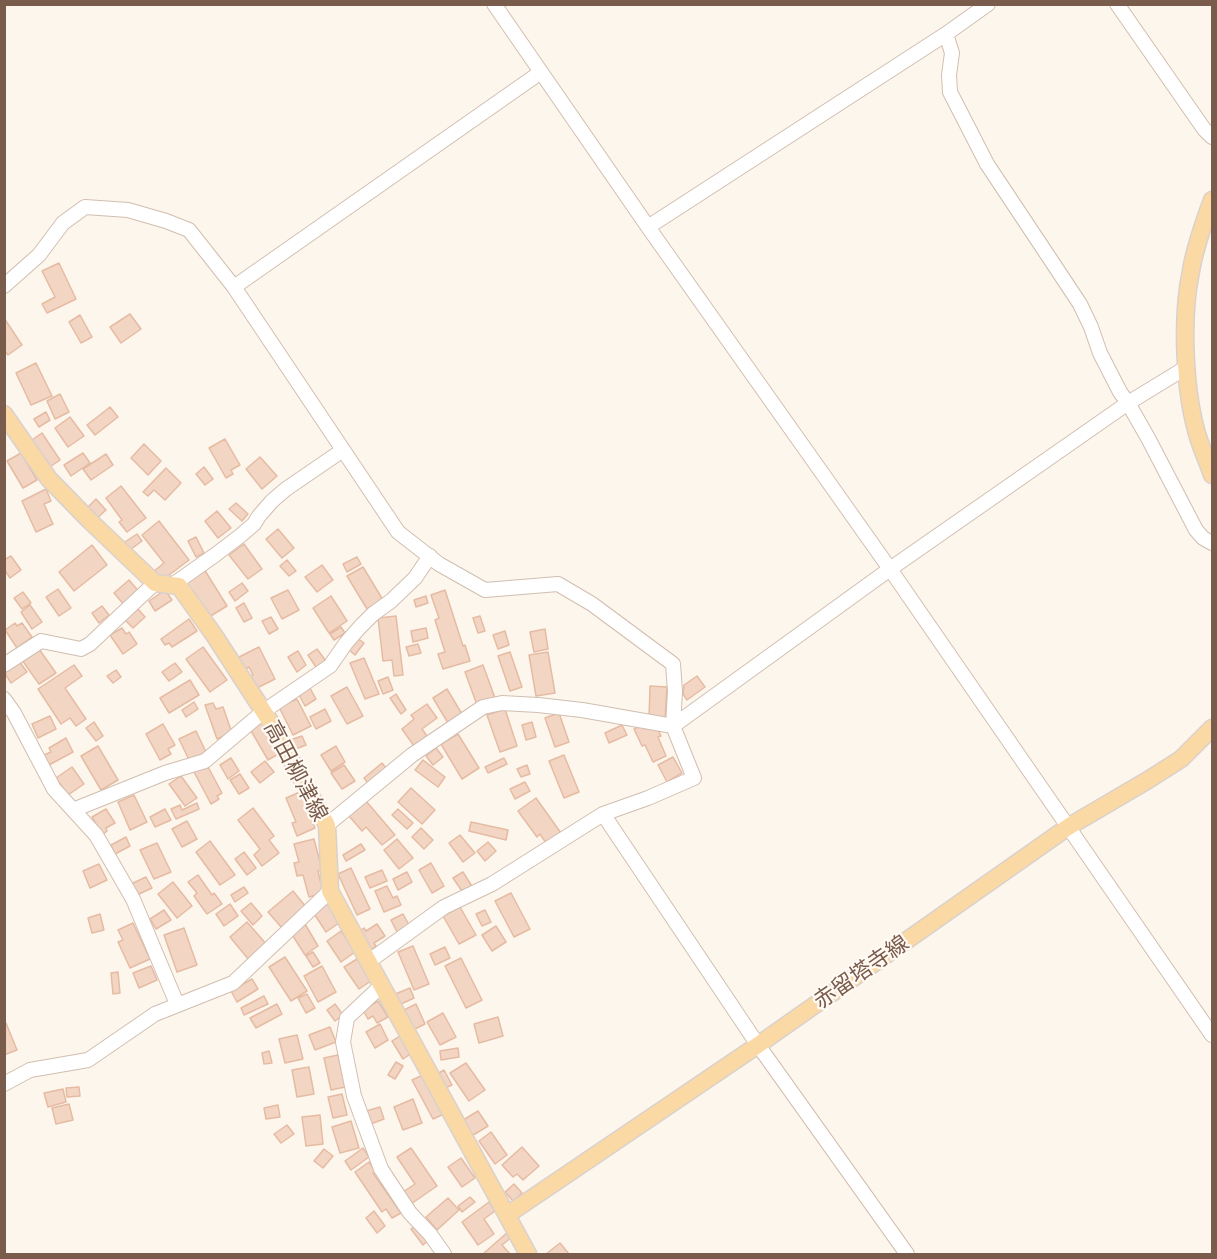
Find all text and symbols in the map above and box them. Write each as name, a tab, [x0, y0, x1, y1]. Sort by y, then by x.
street label: 高田柳津線	[259, 716, 333, 826]
street label: 赤留塔寺線	[808, 930, 914, 1014]

